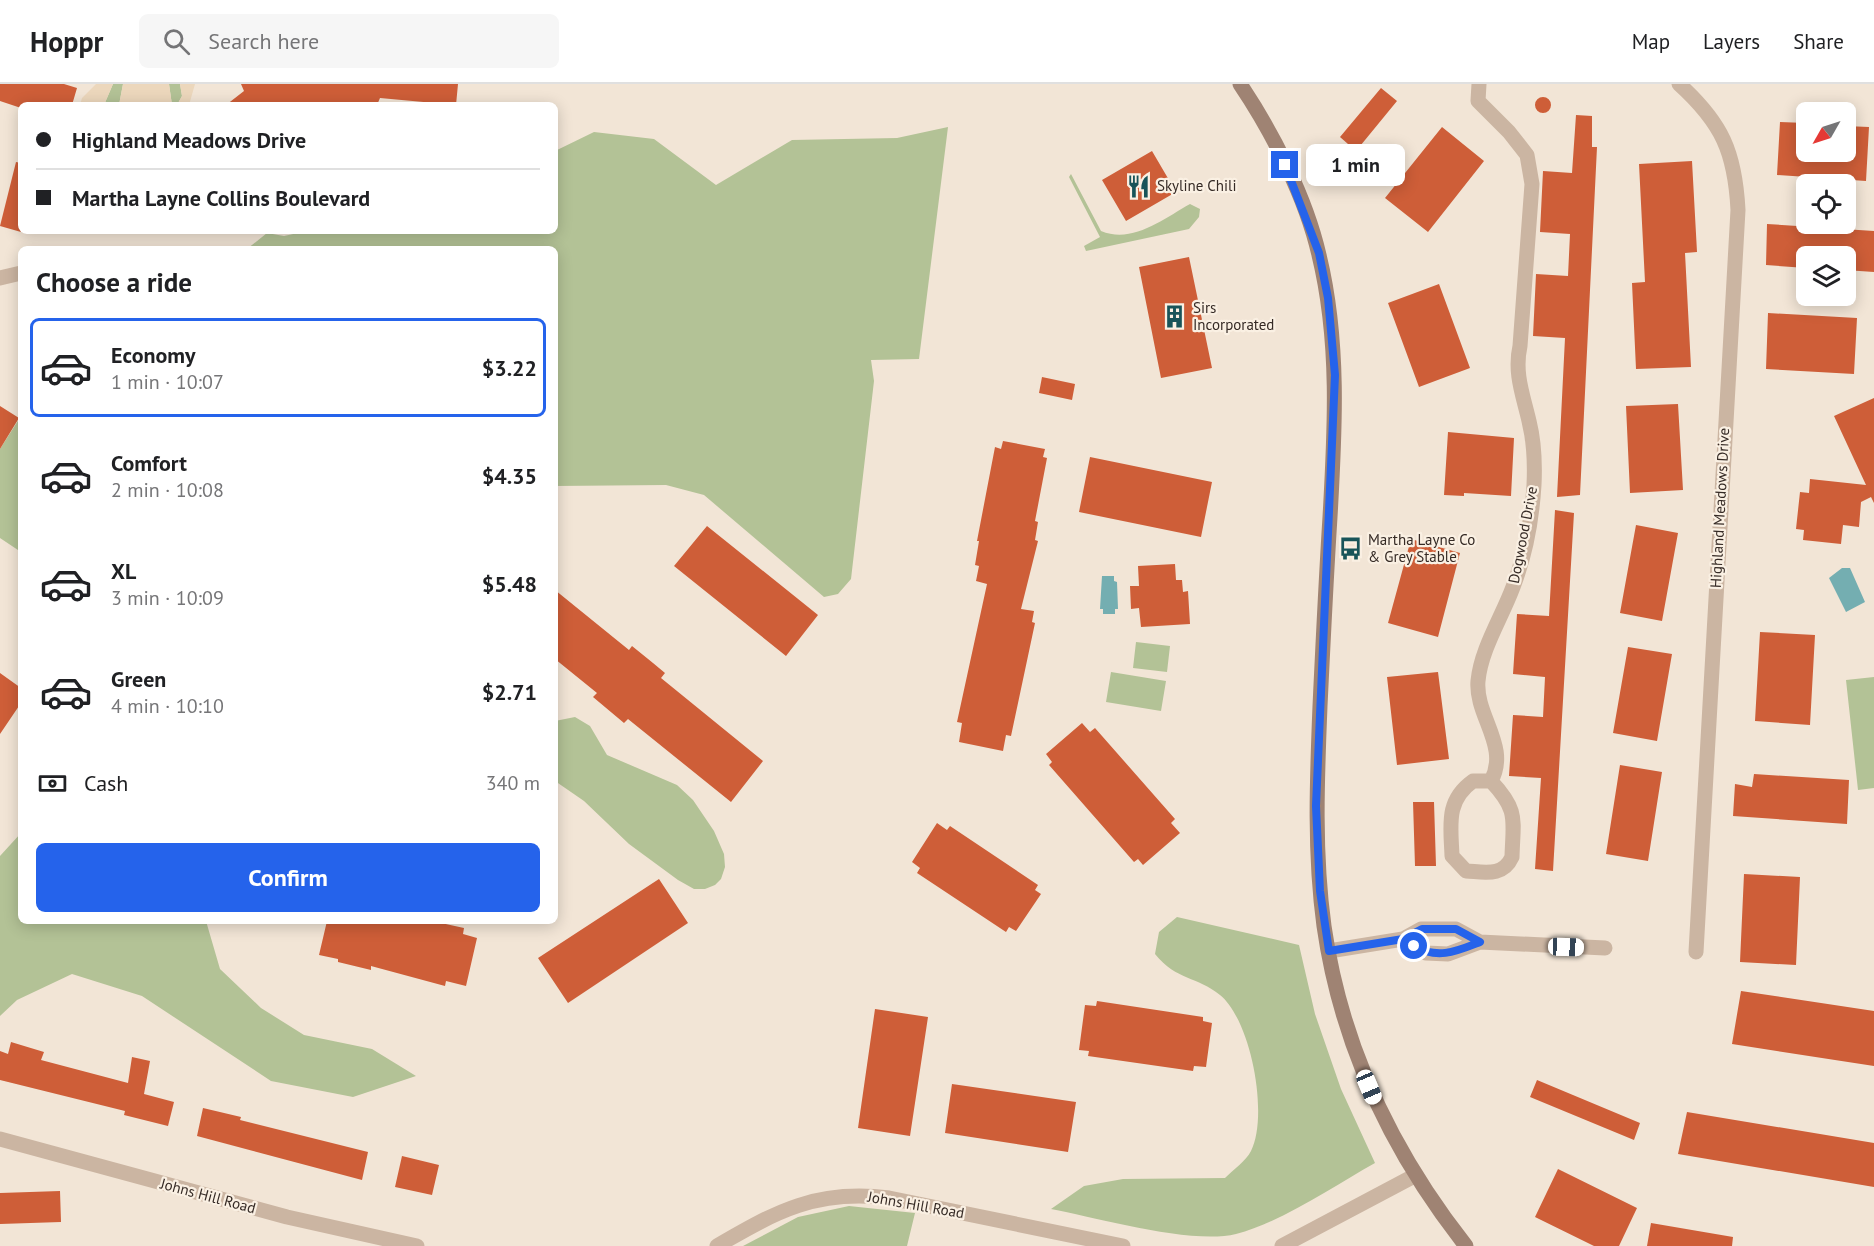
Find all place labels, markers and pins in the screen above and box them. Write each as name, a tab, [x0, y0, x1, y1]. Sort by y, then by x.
restaurant icon: Skyline Chili	[1126, 173, 1152, 199]
place label: Skyline Chili	[1157, 176, 1236, 195]
place label: Sirs Incorporated	[1193, 298, 1274, 334]
building icon: Sirs Incorporated	[1162, 304, 1188, 330]
place label: Martha Layne Co & Grey Stable	[1368, 530, 1475, 566]
bus stop icon: Martha Layne Co & Grey Stable	[1337, 536, 1363, 562]

